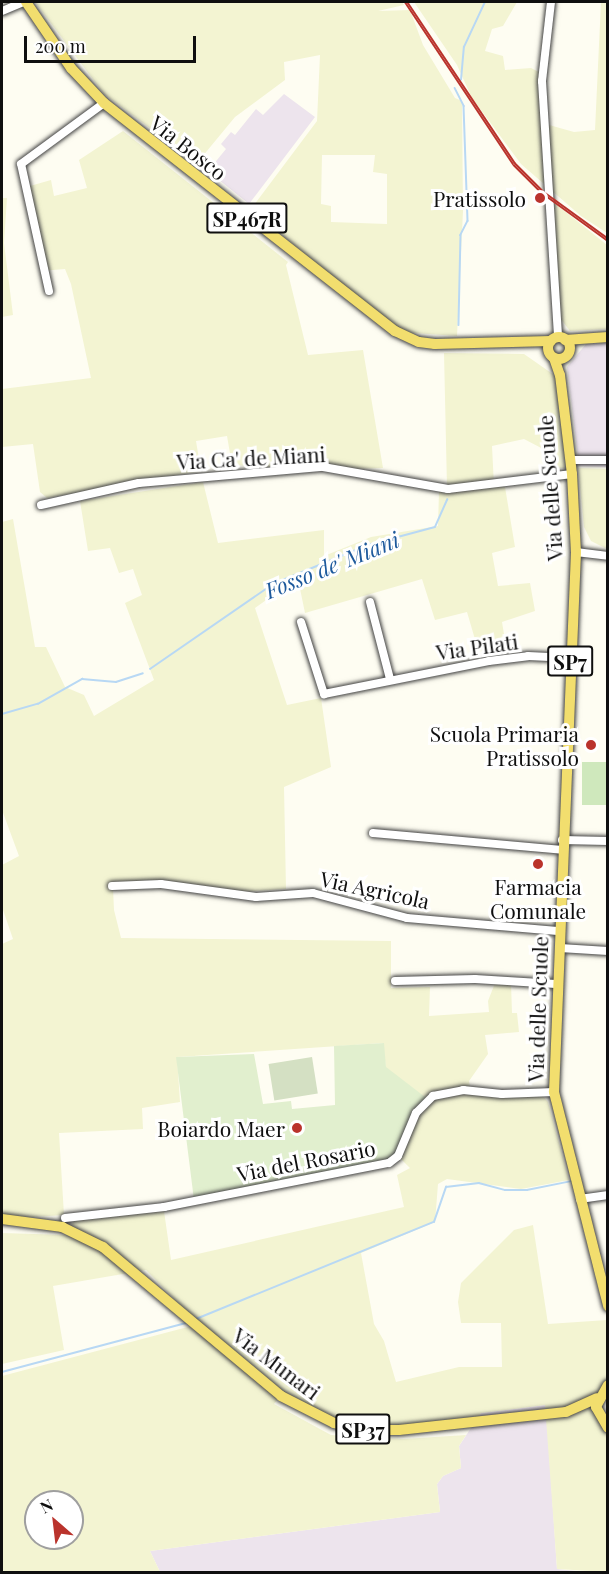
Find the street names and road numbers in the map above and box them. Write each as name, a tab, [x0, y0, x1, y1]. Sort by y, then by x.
street label: Via Bosco	[146, 109, 232, 185]
road number: SP467R	[205, 201, 289, 235]
street label: Via delle Scuole	[531, 414, 567, 562]
street label: Via Ca' de Miani	[176, 440, 326, 474]
street label: Via Pilati	[434, 628, 520, 664]
road number: SP7	[546, 644, 594, 678]
street label: Via Agricola	[317, 865, 433, 913]
street label: Via delle Scuole	[522, 935, 552, 1083]
street label: Via del Rosario	[235, 1134, 377, 1186]
street label: Via Munari	[228, 1322, 326, 1404]
road number: SP37	[334, 1412, 392, 1446]

